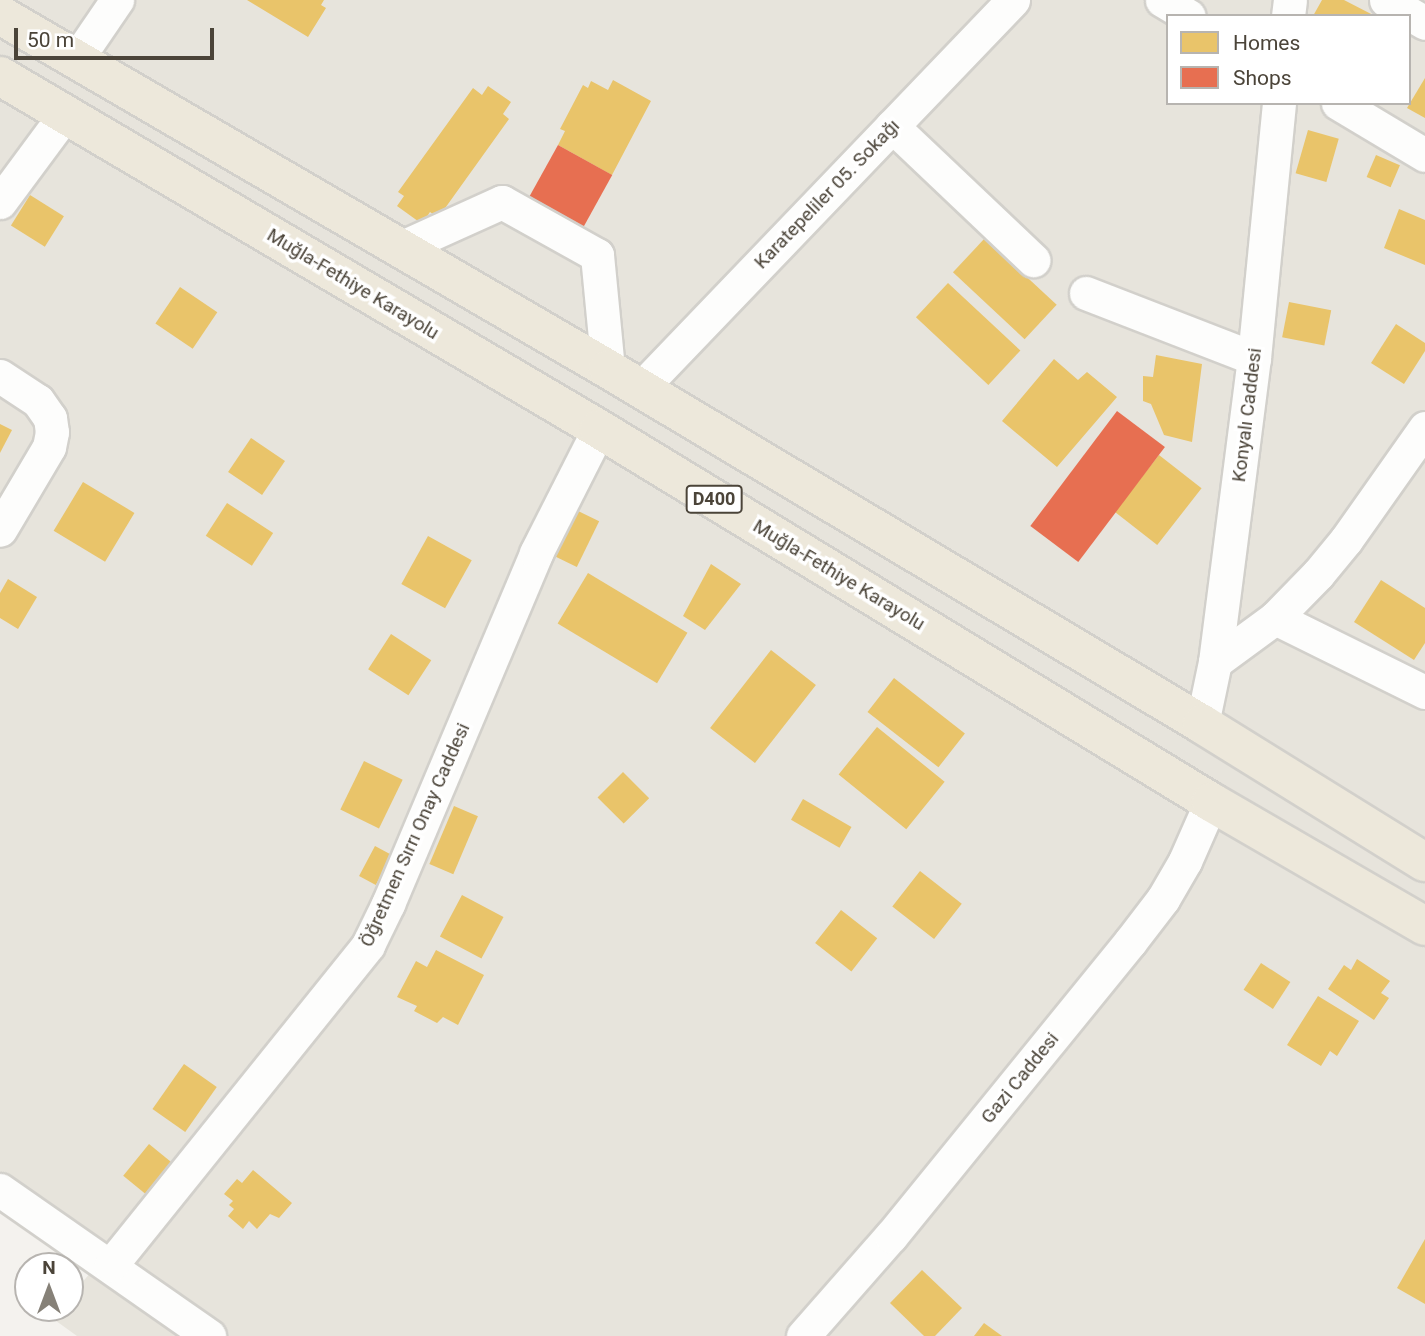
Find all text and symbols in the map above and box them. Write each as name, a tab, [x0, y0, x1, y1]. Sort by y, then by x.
scale bar	[18, 14, 217, 58]
legend	[1166, 14, 1411, 105]
text: 50 m	[27, 28, 74, 52]
text: Homes	[1233, 31, 1300, 55]
text: Shops	[1233, 66, 1292, 90]
street label: Karatepeliler 05. Sokağı	[750, 114, 904, 274]
street label: Muğla-Fethiye Karayolu	[263, 224, 443, 344]
street label: Konyalı Caddesi	[1227, 347, 1267, 483]
road number: D400	[684, 485, 744, 514]
street label: Muğla-Fethiye Karayolu	[749, 515, 929, 635]
street label: Öğretmen Sırrı Onay Caddesi	[355, 720, 475, 950]
street label: Gazi Caddesi	[976, 1028, 1064, 1128]
north arrow	[14, 1252, 84, 1322]
text: N	[42, 1256, 56, 1279]

